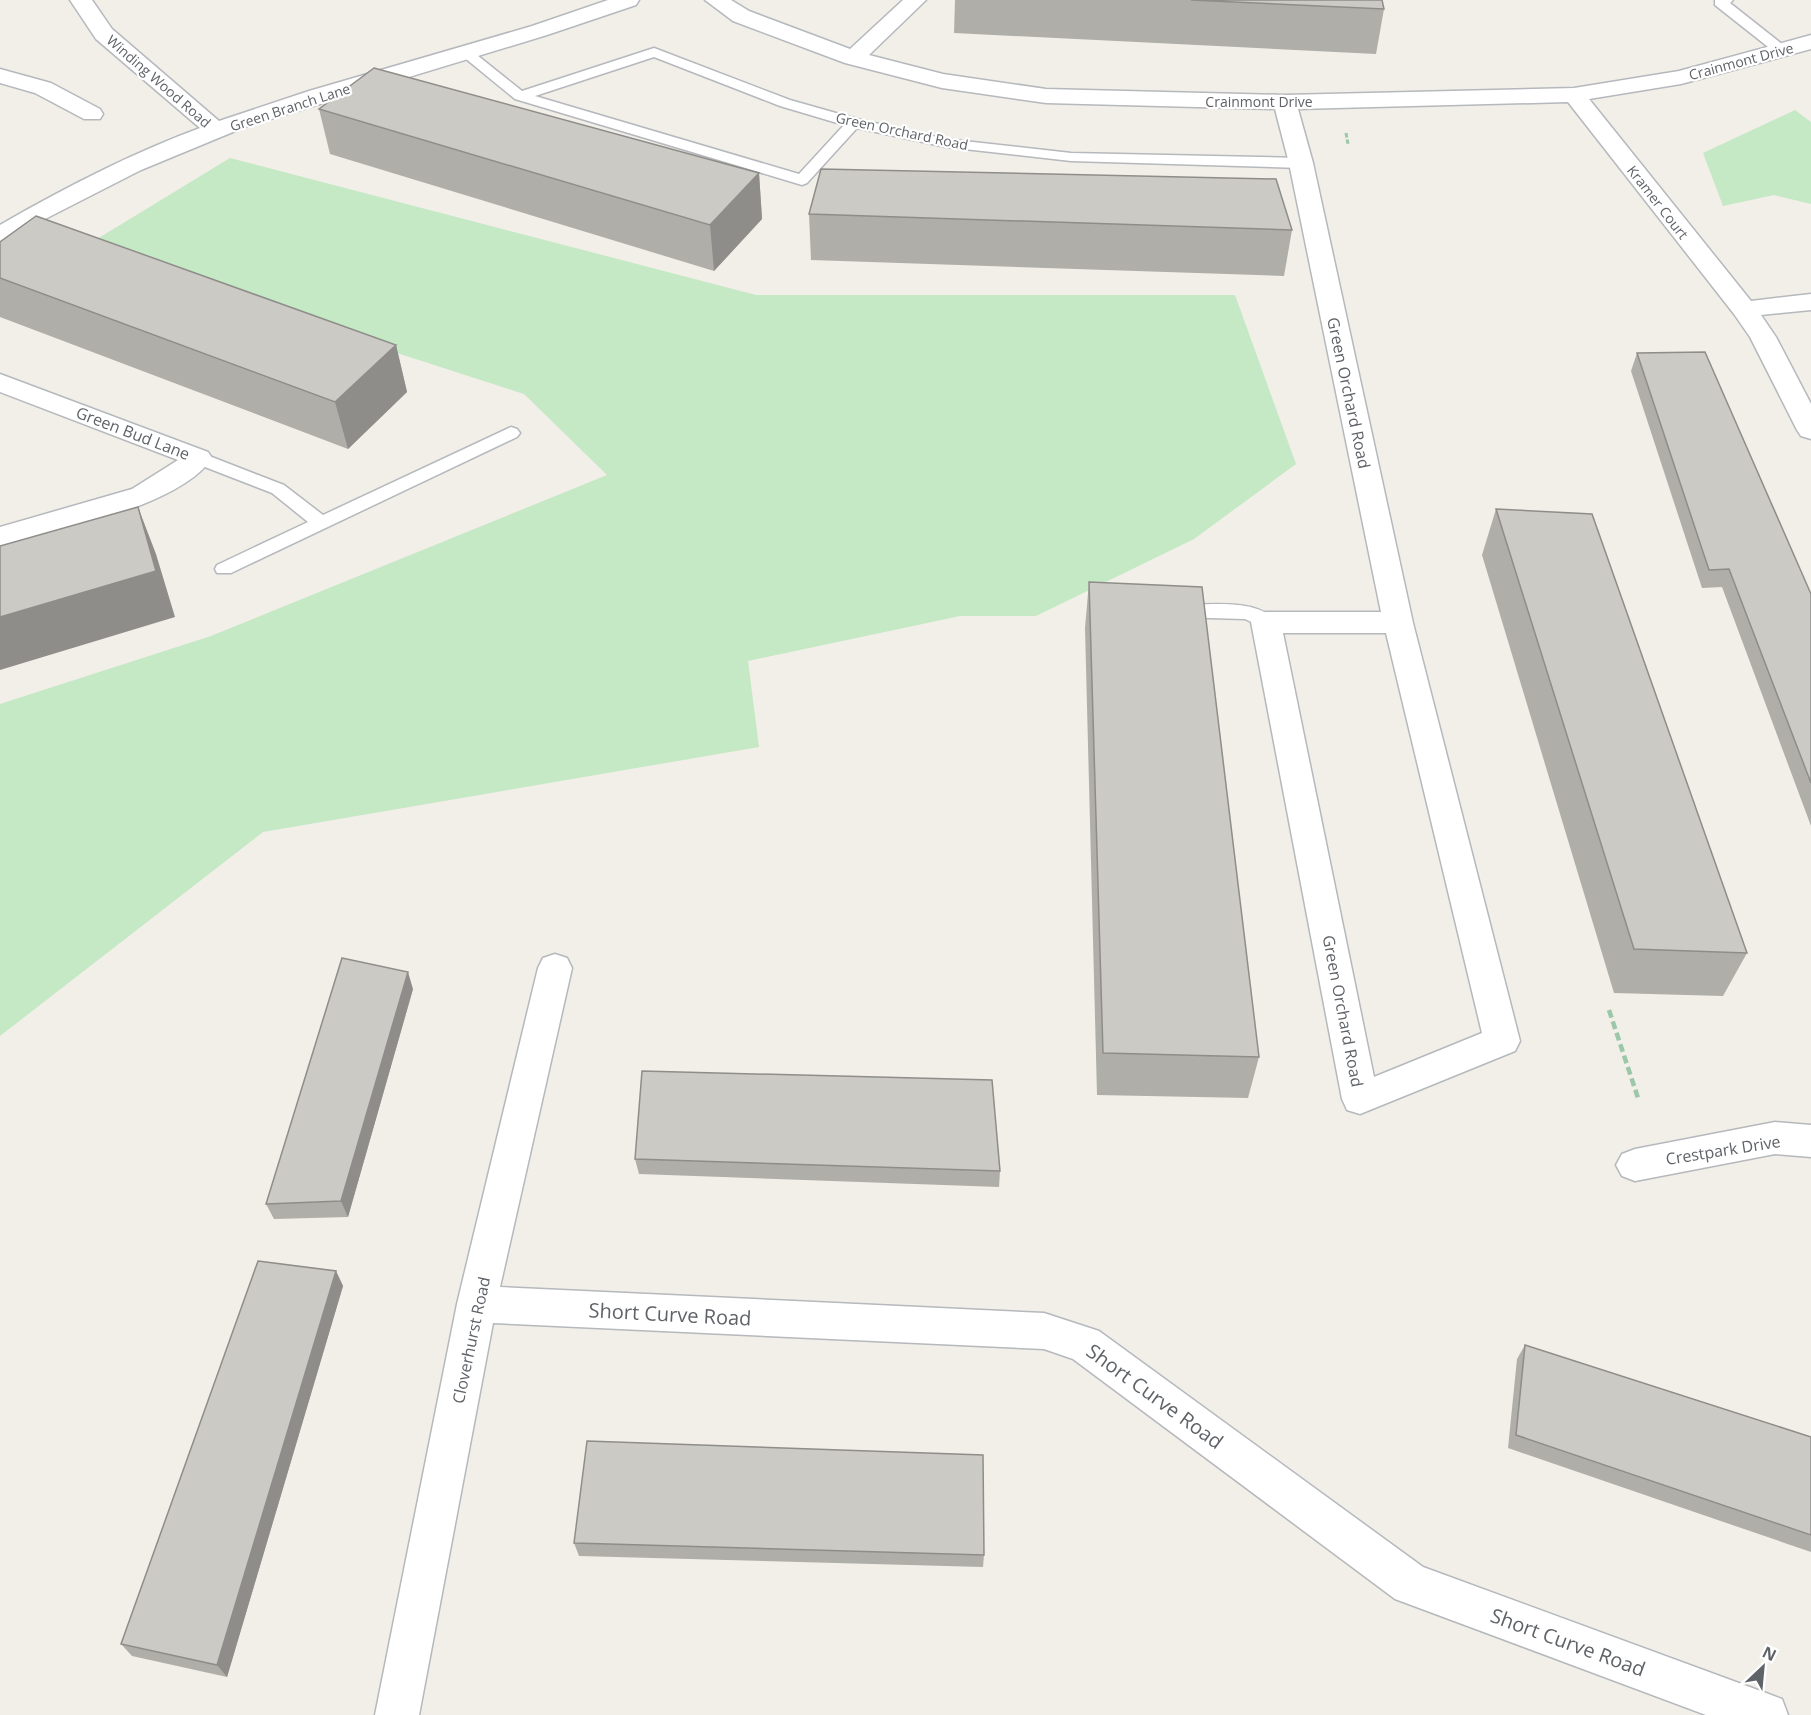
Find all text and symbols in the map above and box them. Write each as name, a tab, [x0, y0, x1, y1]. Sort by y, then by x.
street label: Winding Wood Road	[103, 30, 215, 132]
street label: Crainmont Drive	[1687, 38, 1795, 84]
street label: Green Branch Lane	[227, 79, 353, 135]
street label: Crainmont Drive	[1205, 92, 1313, 111]
street label: Green Orchard Road	[834, 108, 970, 154]
street label: Kramer Court	[1623, 161, 1693, 243]
street label: Green Orchard Road	[1322, 315, 1376, 471]
street label: Green Bud Lane	[73, 401, 193, 465]
street label: Green Orchard Road	[1317, 933, 1369, 1089]
street label: Crestpark Drive	[1664, 1130, 1782, 1170]
street label: Cloverhurst Road	[447, 1275, 495, 1405]
street label: Short Curve Road	[588, 1296, 752, 1332]
street label: Short Curve Road	[1081, 1337, 1229, 1455]
street label: Short Curve Road	[1487, 1601, 1649, 1683]
north arrow	[1733, 1637, 1793, 1697]
text: N	[1759, 1641, 1780, 1666]

